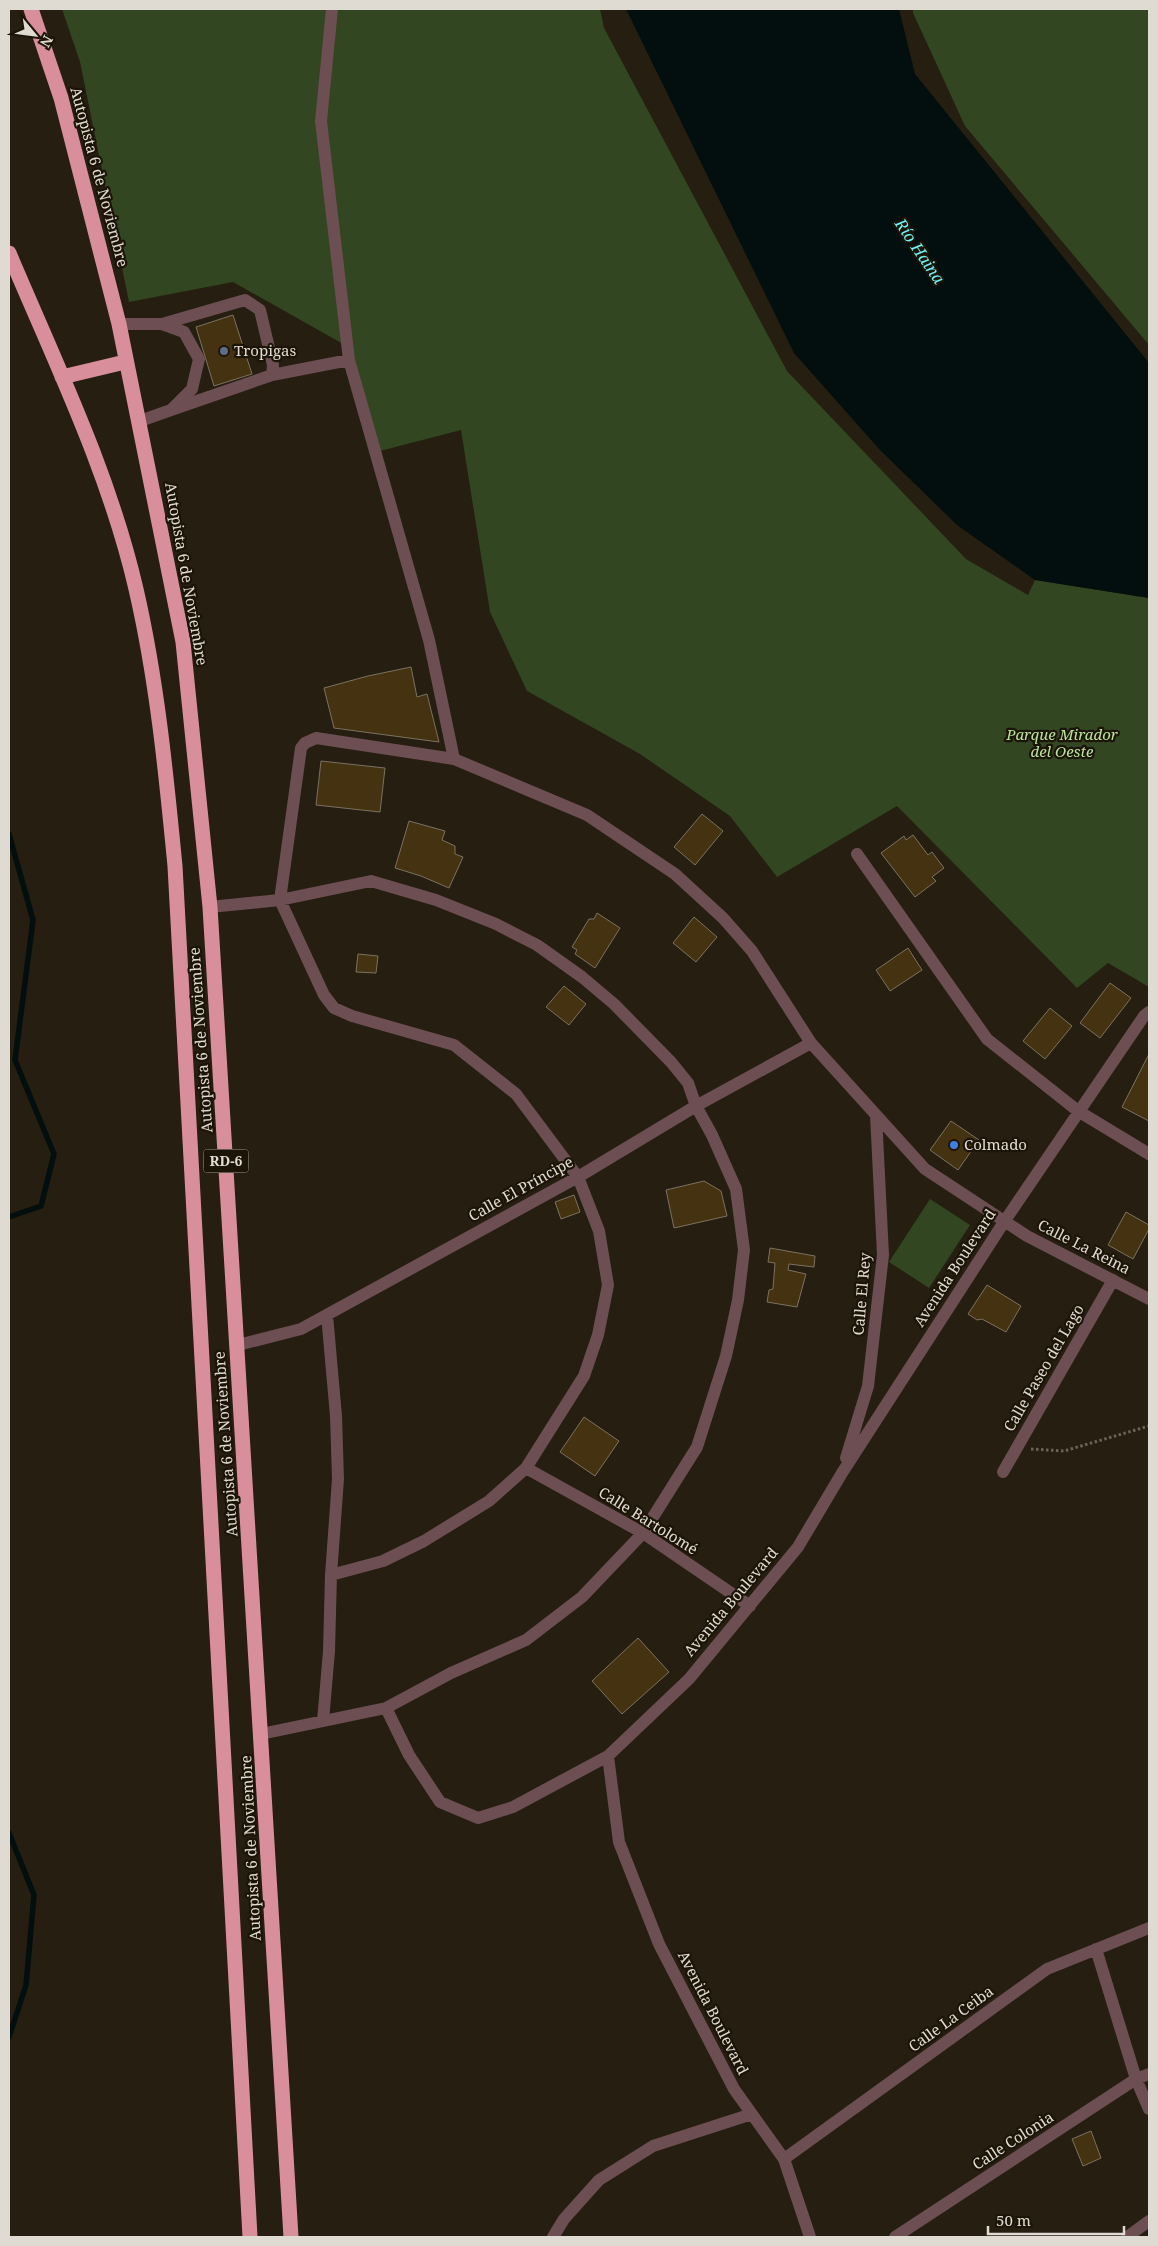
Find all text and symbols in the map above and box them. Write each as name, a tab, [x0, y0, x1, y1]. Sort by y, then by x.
north arrow	[10, 10, 60, 60]
text: N	[36, 32, 58, 51]
street label: Autopista 6 de Noviembre	[66, 84, 134, 269]
water label: Río Haina	[889, 213, 950, 289]
place label: Tropigas	[234, 340, 296, 360]
marker: Tropigas	[218, 345, 230, 357]
street label: Autopista 6 de Noviembre	[161, 481, 213, 667]
park label: Parque Mirador del Oeste	[1005, 724, 1119, 761]
street label: Autopista 6 de Noviembre	[184, 947, 216, 1133]
place label: Colmado	[964, 1134, 1027, 1154]
marker: Colmado	[948, 1139, 960, 1151]
road number: RD-6	[204, 1150, 248, 1172]
street label: Calle El Príncipe	[465, 1151, 576, 1225]
street label: Avenida Boulevard	[909, 1205, 1000, 1330]
street label: Calle La Reina	[1035, 1214, 1134, 1278]
street label: Calle El Rey	[847, 1251, 875, 1336]
street label: Calle Paseo del Lago	[998, 1300, 1088, 1435]
street label: Autopista 6 de Noviembre	[209, 1351, 241, 1537]
street label: Calle Bartolomé	[595, 1482, 702, 1559]
street label: Avenida Boulevard	[679, 1543, 782, 1660]
street label: Autopista 6 de Noviembre	[235, 1755, 265, 1941]
street label: Avenida Boulevard	[674, 1947, 754, 2078]
street label: Calle La Ceiba	[904, 1981, 997, 2056]
street label: Calle Colonia	[968, 2106, 1057, 2174]
scale bar	[988, 2204, 1124, 2236]
text: 50 m	[996, 2210, 1031, 2230]

